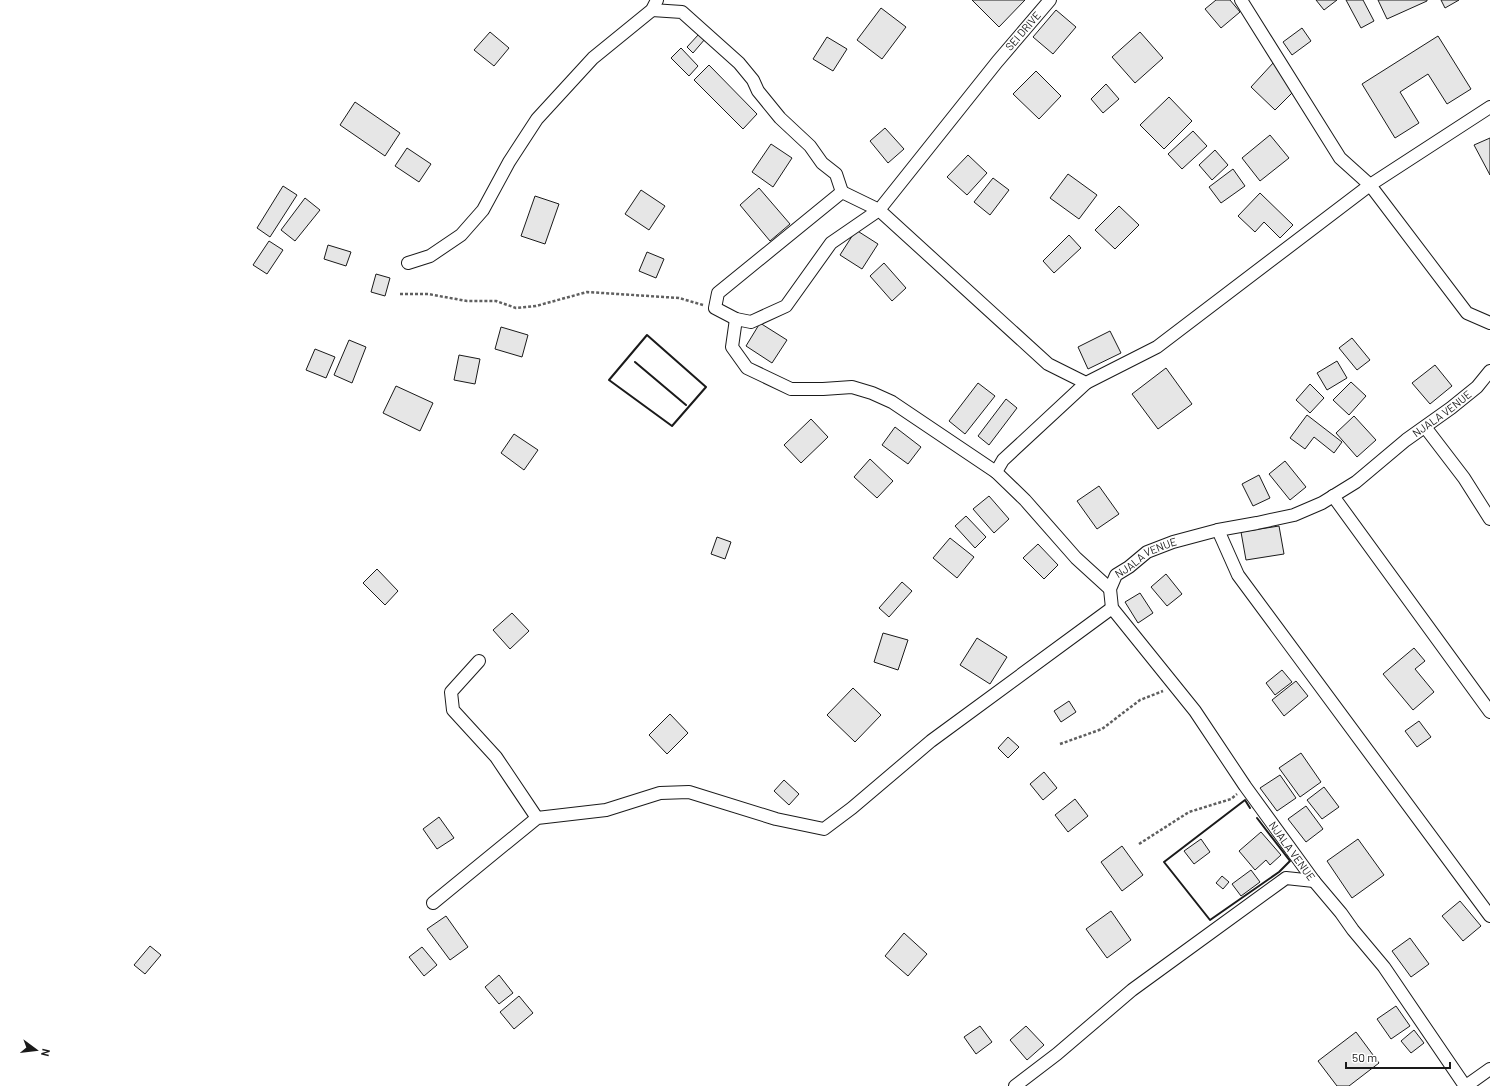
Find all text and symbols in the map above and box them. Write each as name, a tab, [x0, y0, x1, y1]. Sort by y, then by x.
street label: SEI DRIVE	[1002, 8, 1043, 53]
street label: NJALA VENUE	[1410, 387, 1474, 439]
street label: NJALA VENUE	[1112, 534, 1178, 580]
street label: NJALA VENUE	[1267, 819, 1318, 883]
north arrow	[16, 1030, 56, 1070]
scale bar	[1346, 1044, 1450, 1070]
text: N	[39, 1047, 53, 1058]
text: 50 m	[1352, 1050, 1377, 1064]

